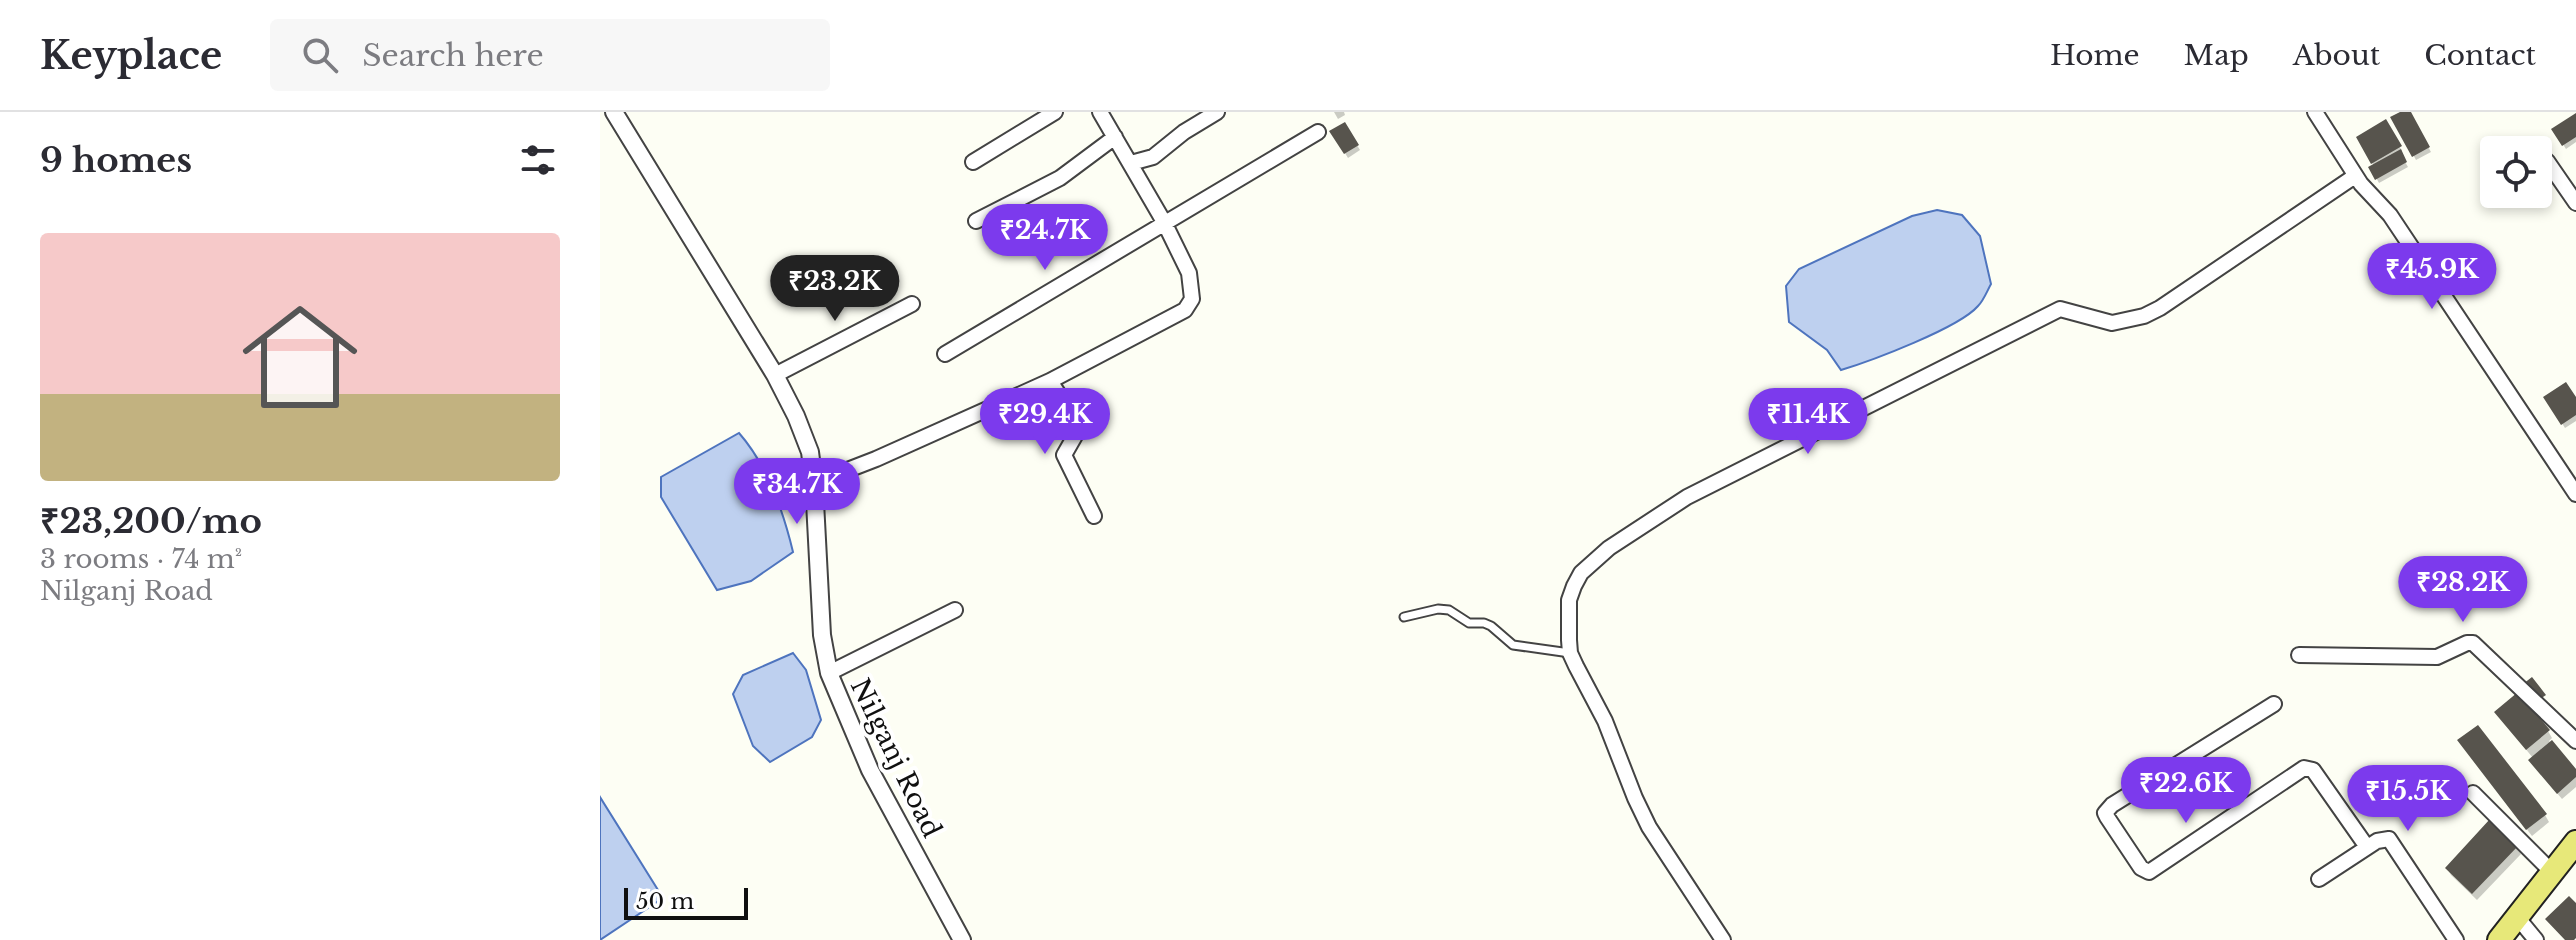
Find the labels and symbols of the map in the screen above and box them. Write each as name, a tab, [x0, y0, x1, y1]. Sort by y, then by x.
pin: ₹24.7K	[980, 204, 1110, 272]
pin: ₹45.9K	[2367, 243, 2497, 311]
pin: ₹23.2K	[770, 255, 900, 323]
pin: ₹29.4K	[980, 388, 1110, 456]
pin: ₹11.4K	[1743, 388, 1873, 456]
pin: ₹34.7K	[732, 458, 862, 526]
pin: ₹28.2K	[2398, 556, 2528, 624]
street label: Nilganj Road	[844, 673, 948, 843]
pin: ₹22.6K	[2121, 757, 2251, 825]
pin: ₹15.5K	[2343, 765, 2473, 833]
scale bar	[624, 884, 748, 920]

